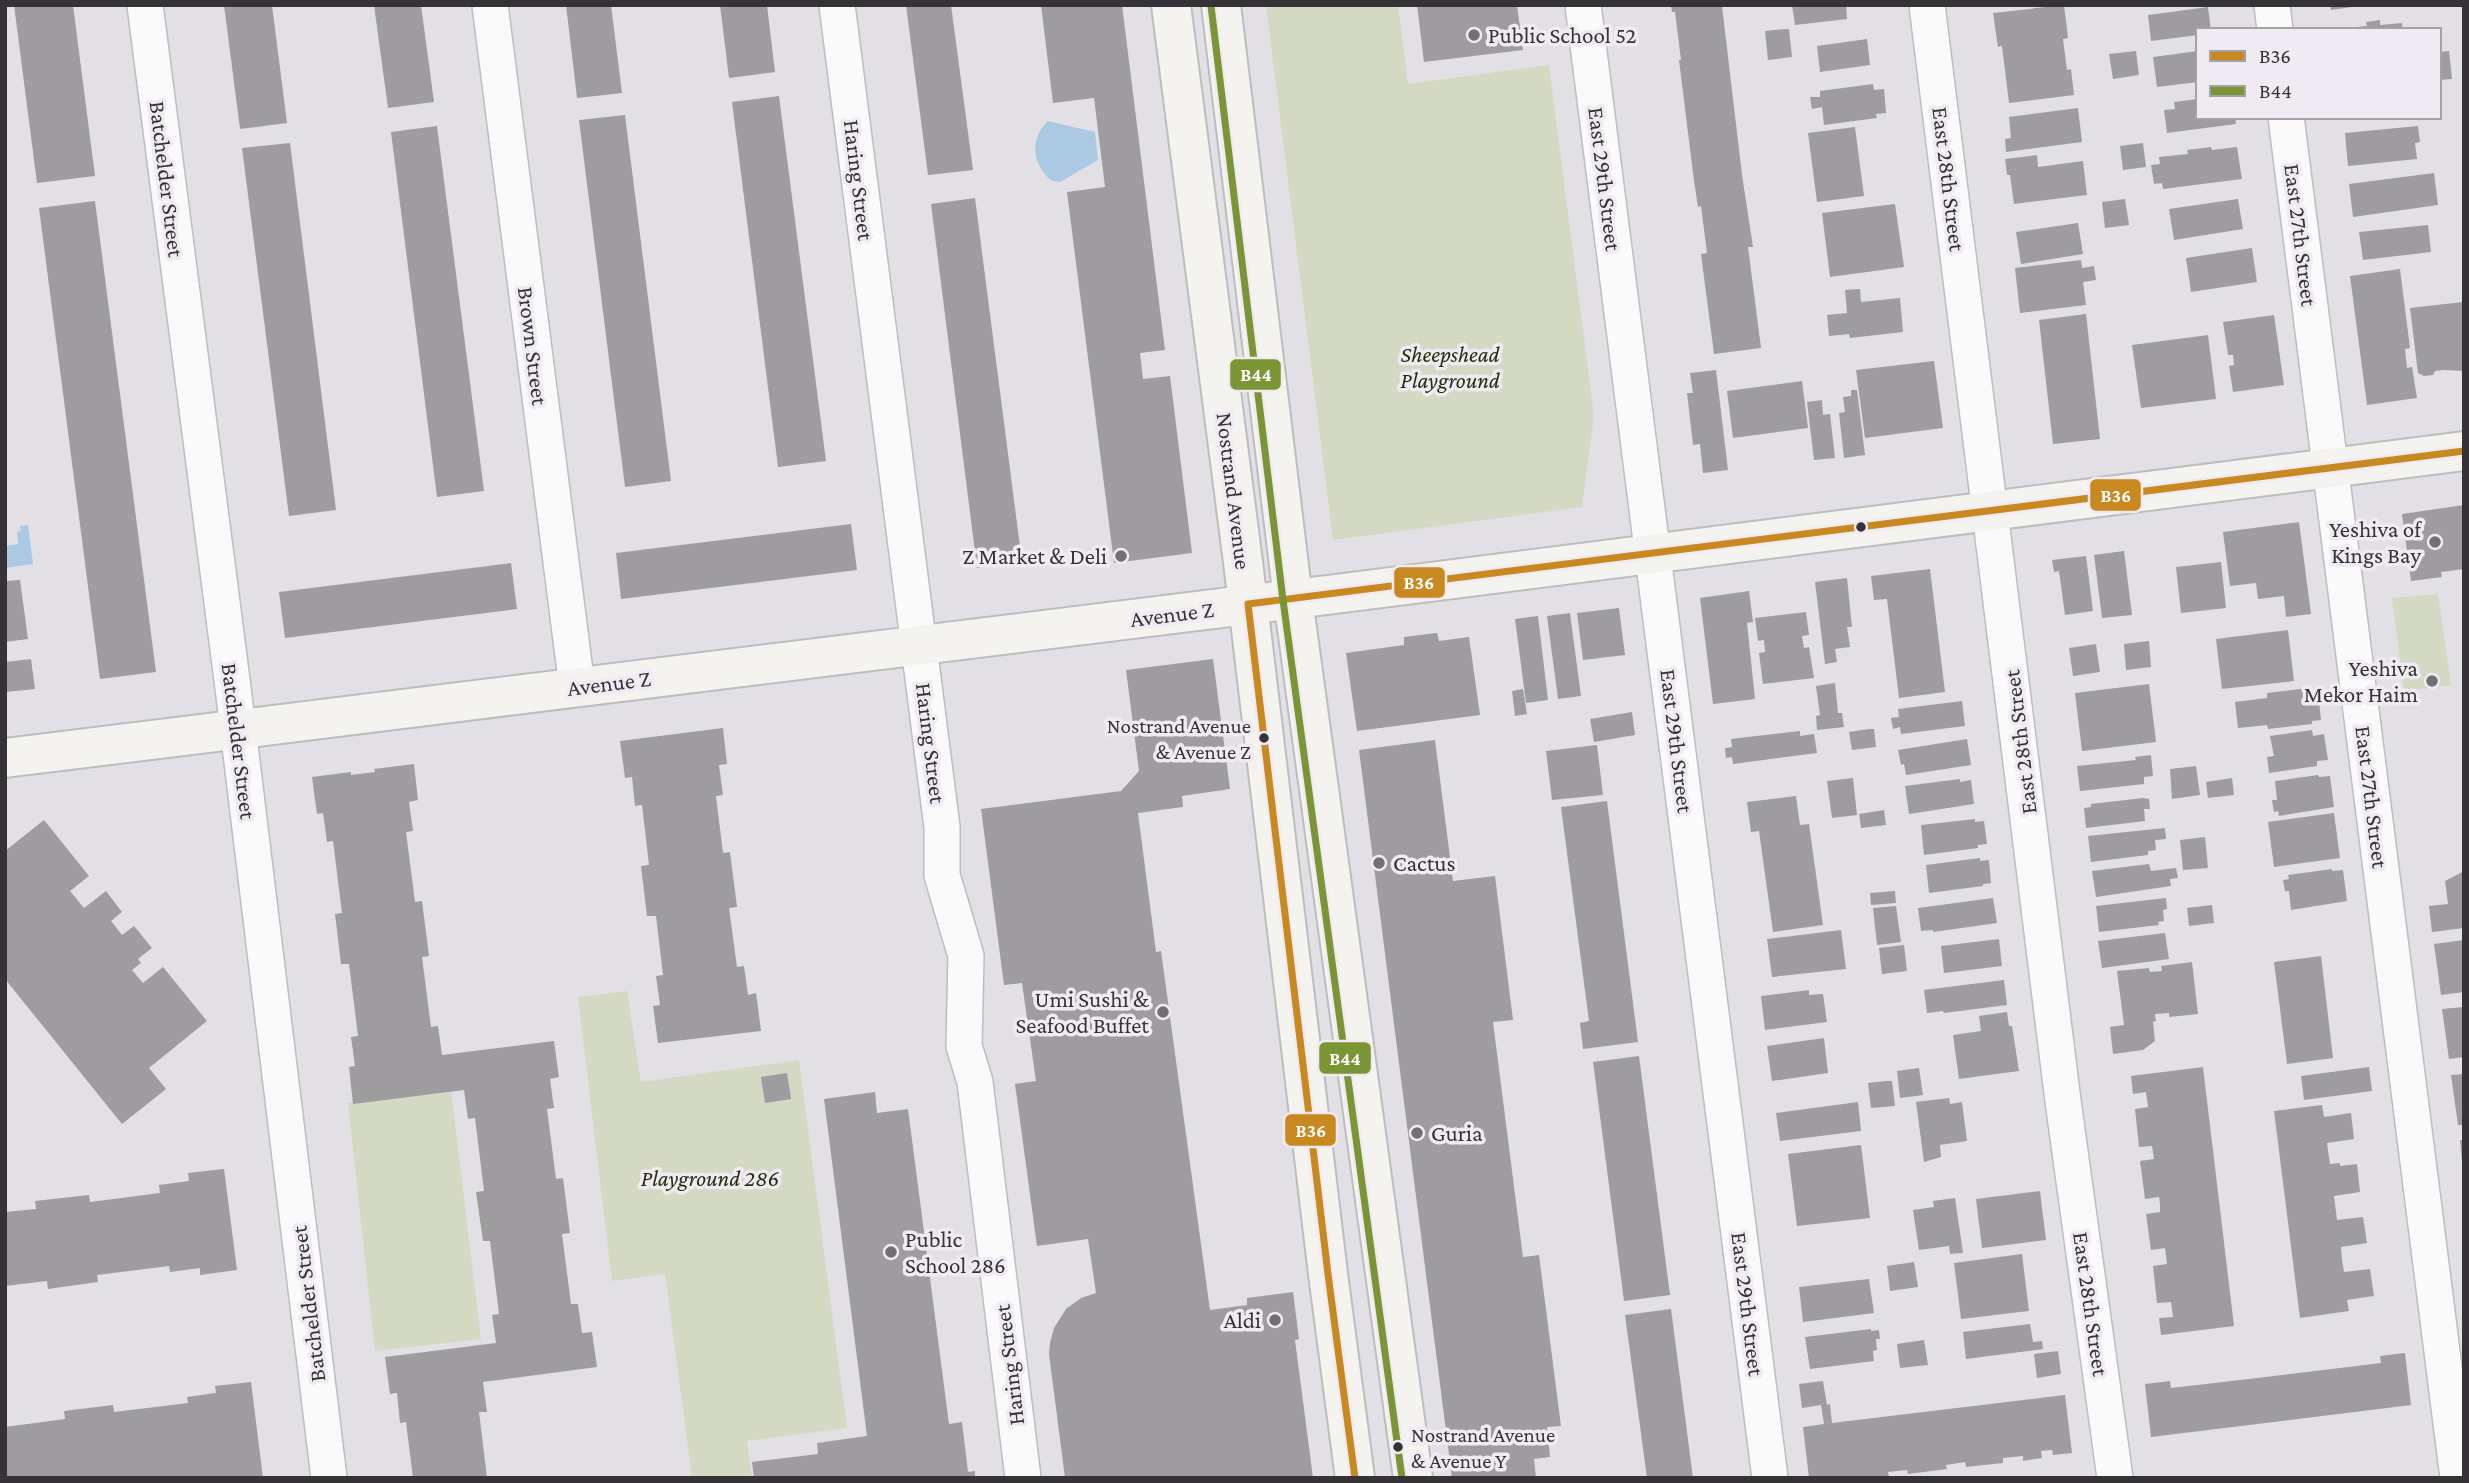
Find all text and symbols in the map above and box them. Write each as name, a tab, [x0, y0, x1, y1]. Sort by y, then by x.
place label: Public School 52	[1488, 22, 1636, 48]
marker: Public School 52	[1466, 27, 1482, 43]
legend	[2196, 28, 2441, 119]
text: B36	[2259, 44, 2291, 68]
text: B44	[2259, 79, 2292, 103]
street label: Batchelder Street	[145, 99, 190, 259]
street label: East 28th Street	[1927, 105, 1971, 253]
street label: East 29th Street	[1583, 106, 1627, 253]
street label: Haring Street	[839, 118, 879, 242]
street label: East 27th Street	[2279, 162, 2323, 308]
street label: Brown Street	[513, 285, 553, 407]
park label: Sheepshead Playground	[1400, 341, 1501, 393]
line badge: B44	[1229, 358, 1282, 391]
text: B44	[1240, 364, 1272, 385]
street label: Nostrand Avenue	[1211, 411, 1257, 571]
line badge: B36	[2089, 478, 2142, 512]
text: B36	[2101, 485, 2131, 506]
place label: Yeshiva of Kings Bay	[2329, 516, 2422, 568]
unlabelled marker	[1854, 520, 1868, 534]
marker: Yeshiva of Kings Bay	[2427, 534, 2443, 550]
place label: Z Market & Deli	[962, 543, 1107, 569]
marker: Z Market & Deli	[1113, 548, 1129, 564]
line badge: B36	[1393, 566, 1446, 599]
text: B36	[1404, 572, 1434, 593]
street label: Avenue Z	[1129, 596, 1215, 632]
place label: Yeshiva Mekor Haim	[2304, 655, 2418, 707]
street label: Batchelder Street	[217, 661, 262, 821]
street label: Avenue Z	[566, 665, 652, 701]
street label: East 29th Street	[1655, 668, 1699, 815]
street label: East 28th Street	[1998, 668, 2042, 816]
marker: Yeshiva Mekor Haim	[2424, 673, 2440, 689]
street label: Haring Street	[911, 681, 951, 805]
place label: Nostrand Avenue & Avenue Z	[1107, 714, 1251, 764]
street label: East 27th Street	[2350, 724, 2394, 870]
marker: Nostrand Avenue & Avenue Z	[1257, 731, 1271, 745]
place label: Cactus	[1393, 850, 1456, 876]
marker: Cactus	[1371, 855, 1387, 871]
place label: Umi Sushi & Seafood Buffet	[1016, 986, 1150, 1038]
marker: Umi Sushi & Seafood Buffet	[1155, 1004, 1171, 1020]
line badge: B44	[1318, 1041, 1372, 1075]
text: B44	[1329, 1048, 1361, 1069]
line badge: B36	[1284, 1113, 1337, 1147]
text: B36	[1296, 1120, 1326, 1141]
place label: Guria	[1431, 1120, 1483, 1146]
marker: Guria	[1409, 1125, 1425, 1141]
park label: Playground 286	[641, 1165, 780, 1191]
street label: Batchelder Street	[285, 1224, 330, 1384]
place label: Public School 286	[905, 1226, 1006, 1278]
street label: East 28th Street	[2068, 1230, 2114, 1378]
street label: East 29th Street	[1726, 1231, 1770, 1378]
marker: Public School 286	[883, 1244, 899, 1260]
street label: Haring Street	[989, 1303, 1029, 1427]
place label: Aldi	[1224, 1307, 1261, 1333]
marker: Aldi	[1267, 1312, 1283, 1328]
place label: Nostrand Avenue & Avenue Y	[1411, 1423, 1555, 1473]
marker: Nostrand Avenue & Avenue Y	[1391, 1440, 1405, 1454]

